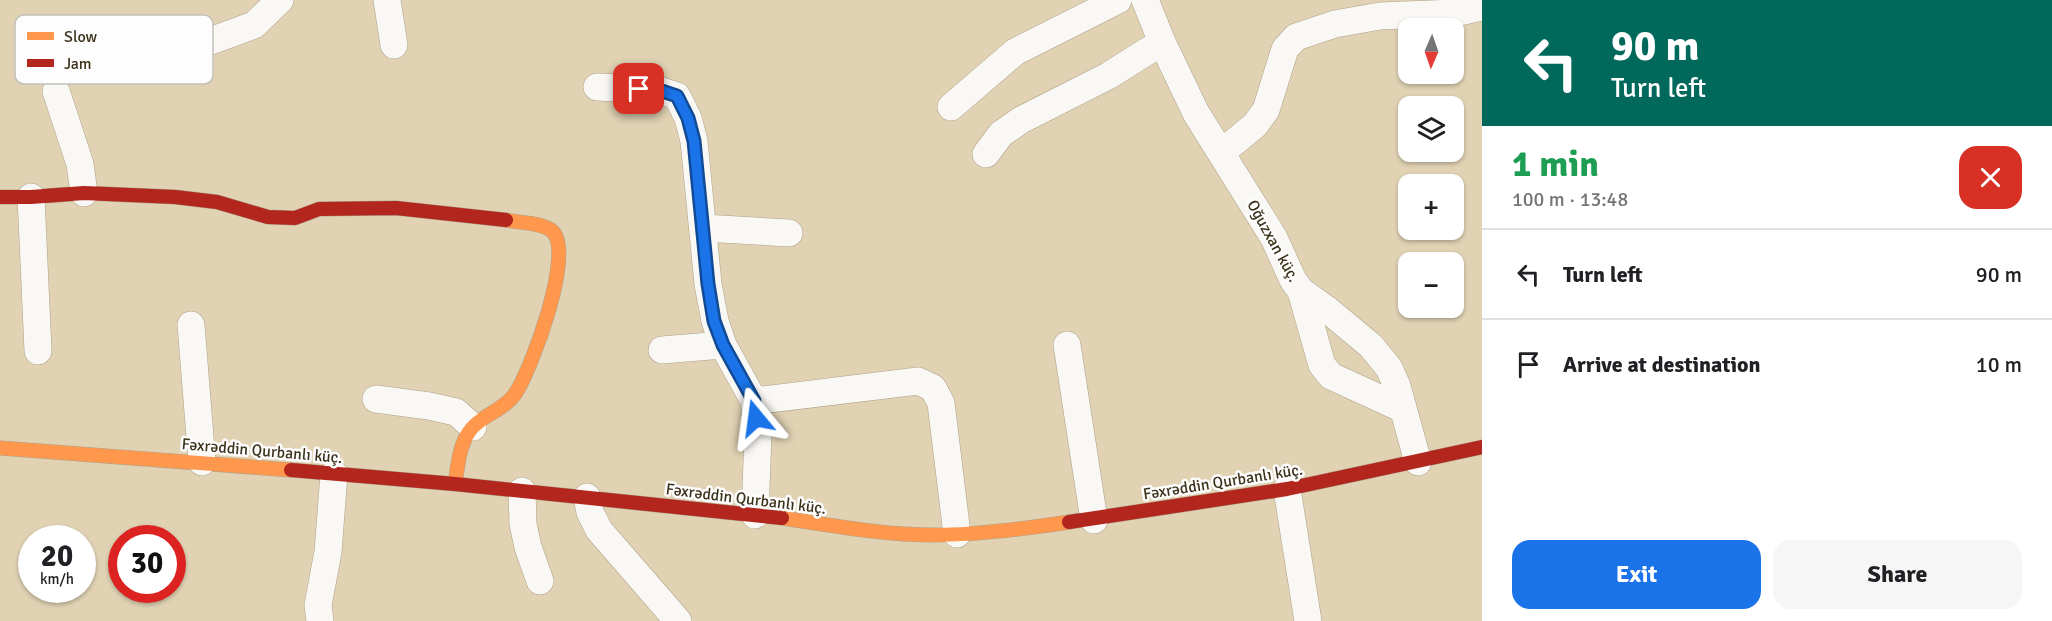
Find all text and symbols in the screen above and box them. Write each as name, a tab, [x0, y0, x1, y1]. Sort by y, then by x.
legend	[15, 15, 213, 84]
north arrow	[1398, 18, 1464, 84]
map controls	[1398, 18, 1464, 318]
text: 90 m	[1611, 21, 1700, 72]
icon: left	[1512, 24, 1590, 102]
text: Slow	[64, 27, 98, 47]
text: Jam	[64, 54, 92, 74]
pin	[613, 63, 664, 114]
icon: arrive	[622, 72, 655, 105]
text: Turn left	[1611, 72, 1706, 105]
button: layers	[1398, 96, 1464, 162]
text: 1 min	[1512, 142, 1599, 187]
button: close	[1959, 146, 2022, 209]
button: +	[1398, 174, 1464, 240]
text: 100 m · 13:48	[1512, 187, 1628, 212]
street label: Oğuzxan küç.	[1242, 196, 1304, 286]
button: −	[1398, 252, 1464, 318]
icon: left	[1512, 258, 1545, 291]
text: Turn left	[1563, 261, 1643, 288]
text: 90 m	[1976, 261, 2022, 288]
icon: arrive	[1512, 348, 1545, 381]
text: Arrive at destination	[1563, 351, 1760, 378]
text: 10 m	[1976, 351, 2022, 378]
position arrow	[724, 386, 788, 450]
street label: Fəxrəddin Qurbanlı küç.	[181, 434, 343, 468]
street label: Fəxrəddin Qurbanlı küç.	[1142, 459, 1304, 505]
street label: Fəxrəddin Qurbanlı küç.	[665, 479, 827, 519]
speed limit sign: 30	[108, 525, 186, 603]
text: 20	[41, 538, 73, 575]
button: Exit	[1512, 540, 1761, 609]
button: Share	[1773, 540, 2022, 609]
text: km/h	[40, 570, 74, 588]

